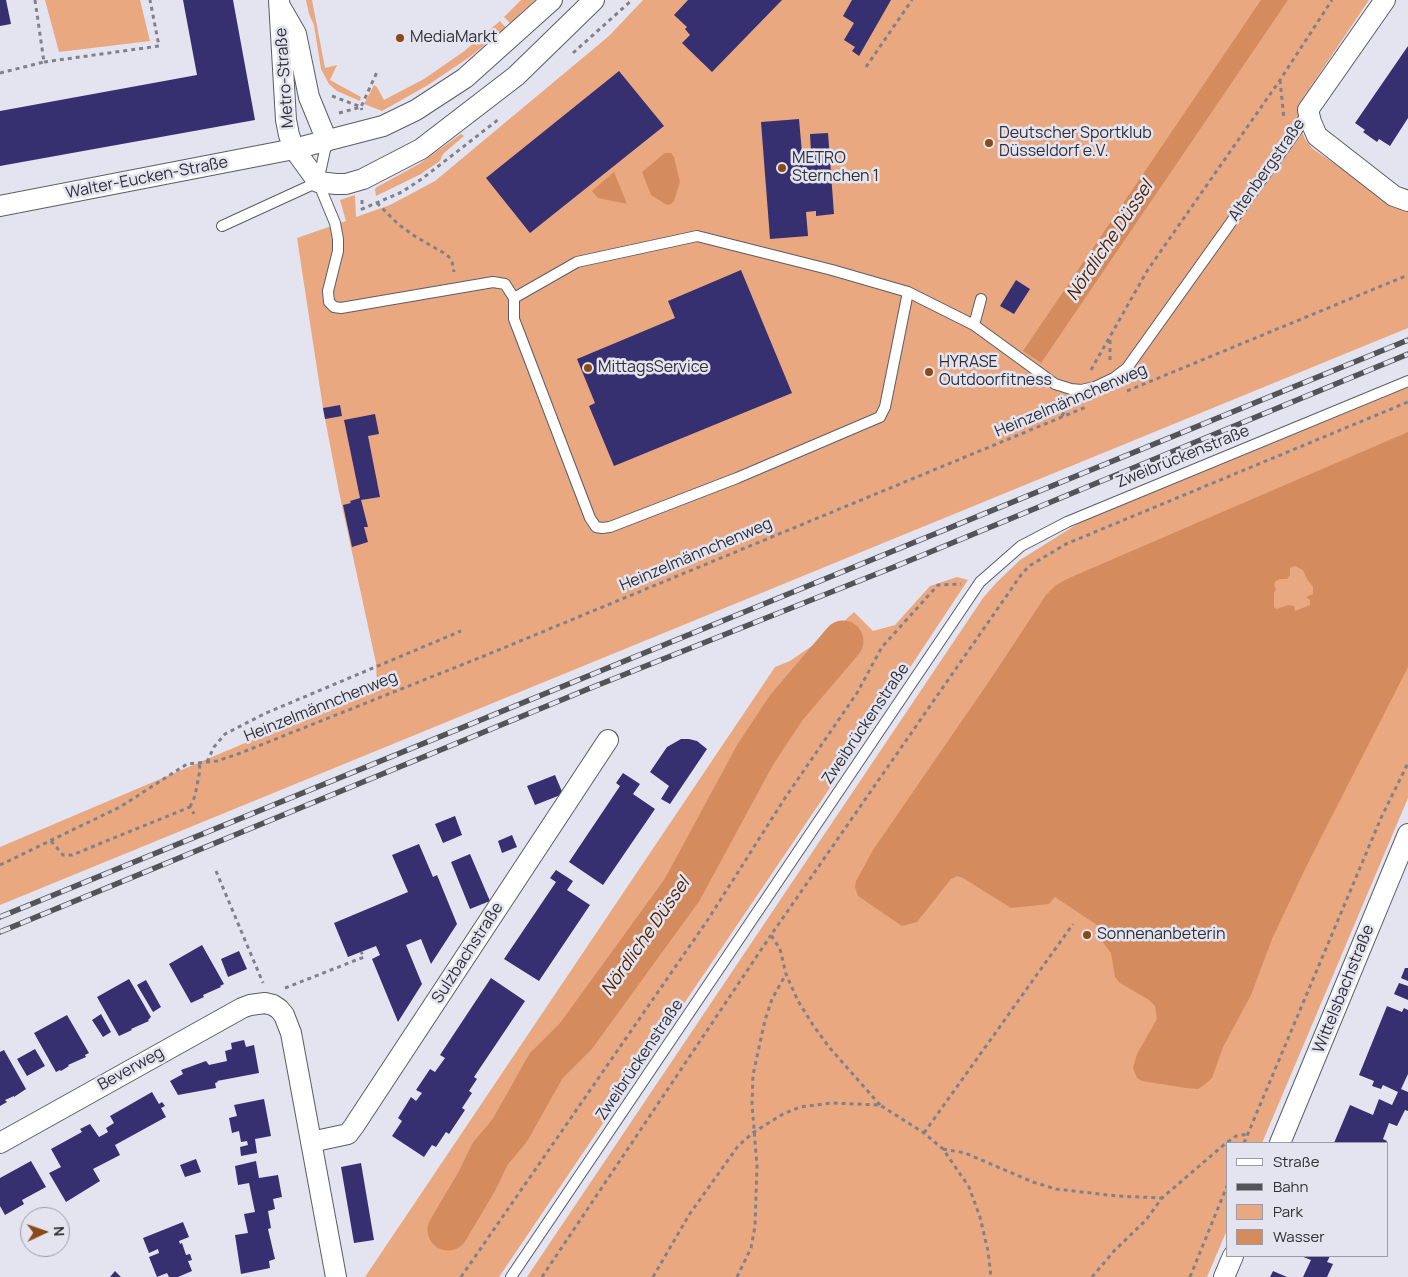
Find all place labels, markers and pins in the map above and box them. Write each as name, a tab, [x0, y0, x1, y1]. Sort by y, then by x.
place label: MediaMarkt	[410, 28, 497, 48]
marker: MediaMarkt	[394, 32, 406, 44]
place label: Deutscher Sportklub Düsseldorf e.V.	[999, 124, 1152, 162]
marker: Deutscher Sportklub Düsseldorf e.V.	[983, 137, 995, 149]
place label: METRO Sternchen 1	[792, 149, 879, 187]
marker: METRO Sternchen 1	[776, 162, 788, 174]
place label: HYRASE Outdoorfitness	[939, 353, 1052, 391]
place label: MittagsService	[598, 358, 709, 378]
marker: MittagsService	[582, 362, 594, 374]
marker: HYRASE Outdoorfitness	[923, 366, 935, 378]
place label: Sonnenanbeterin	[1097, 925, 1226, 945]
marker: Sonnenanbeterin	[1081, 929, 1093, 941]

